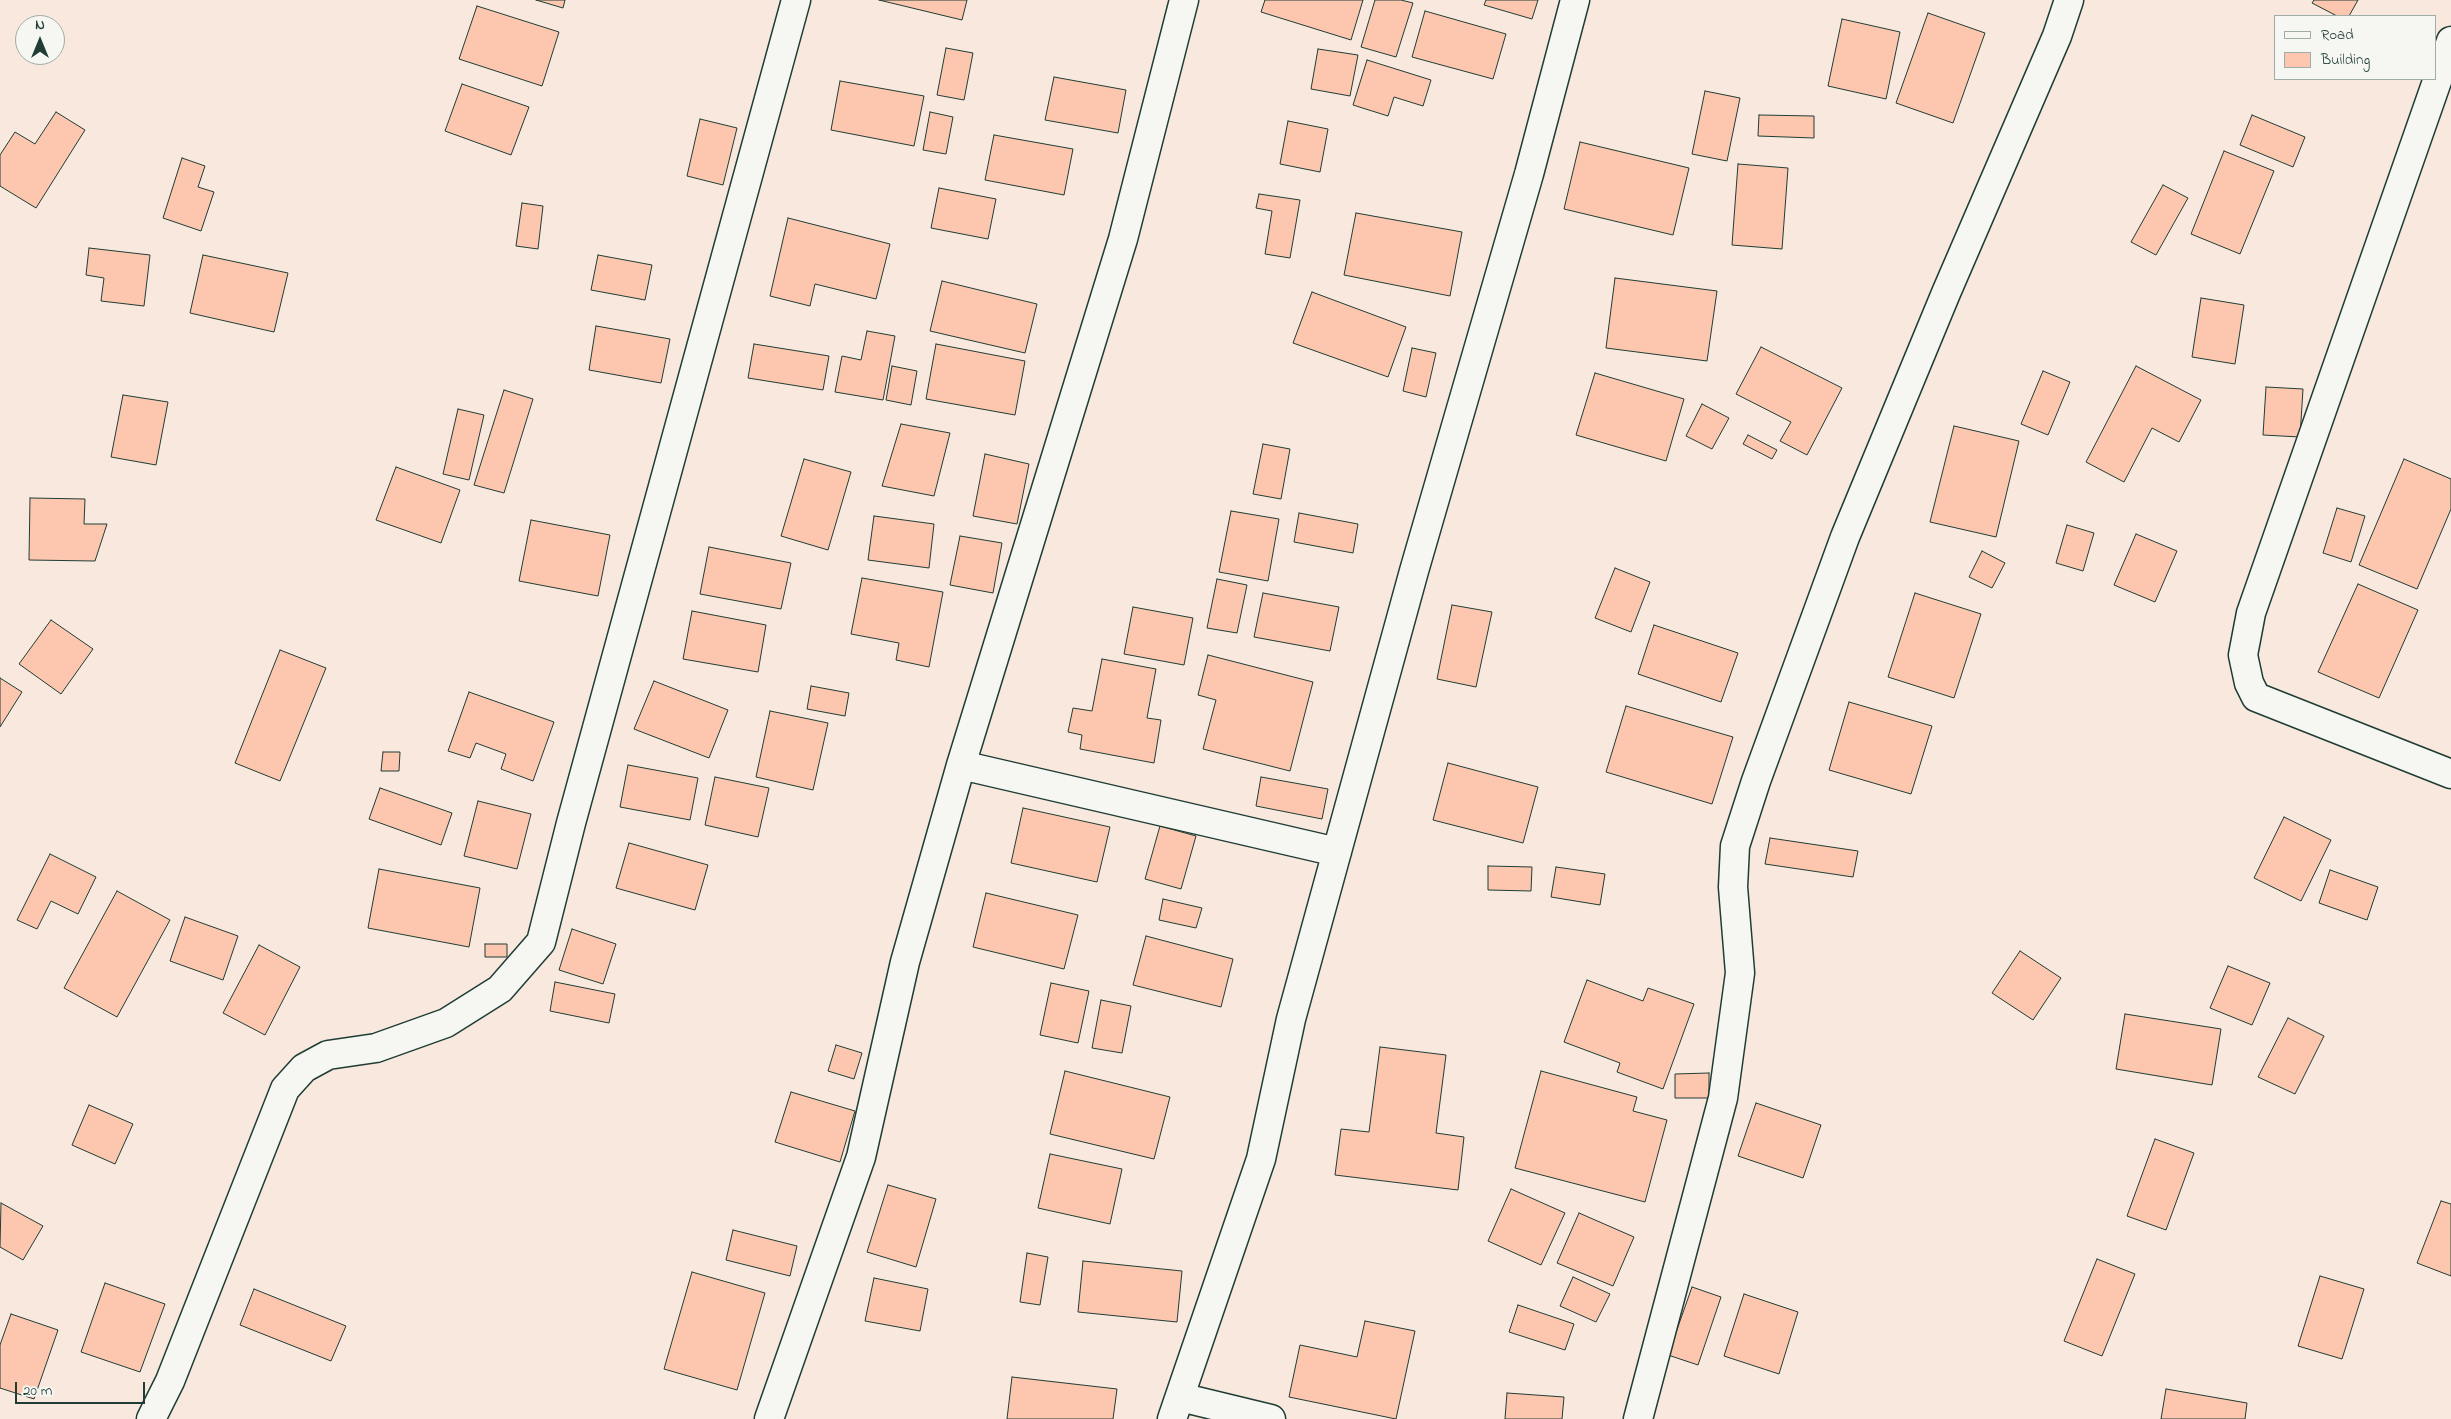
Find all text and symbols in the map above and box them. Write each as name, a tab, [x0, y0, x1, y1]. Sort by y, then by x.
north arrow	[15, 15, 65, 65]
text: N	[35, 15, 45, 36]
legend	[2274, 15, 2436, 80]
text: Road	[2321, 24, 2354, 46]
text: Building	[2321, 49, 2370, 71]
scale bar	[18, 1372, 148, 1404]
text: 20 m	[23, 1380, 52, 1402]

